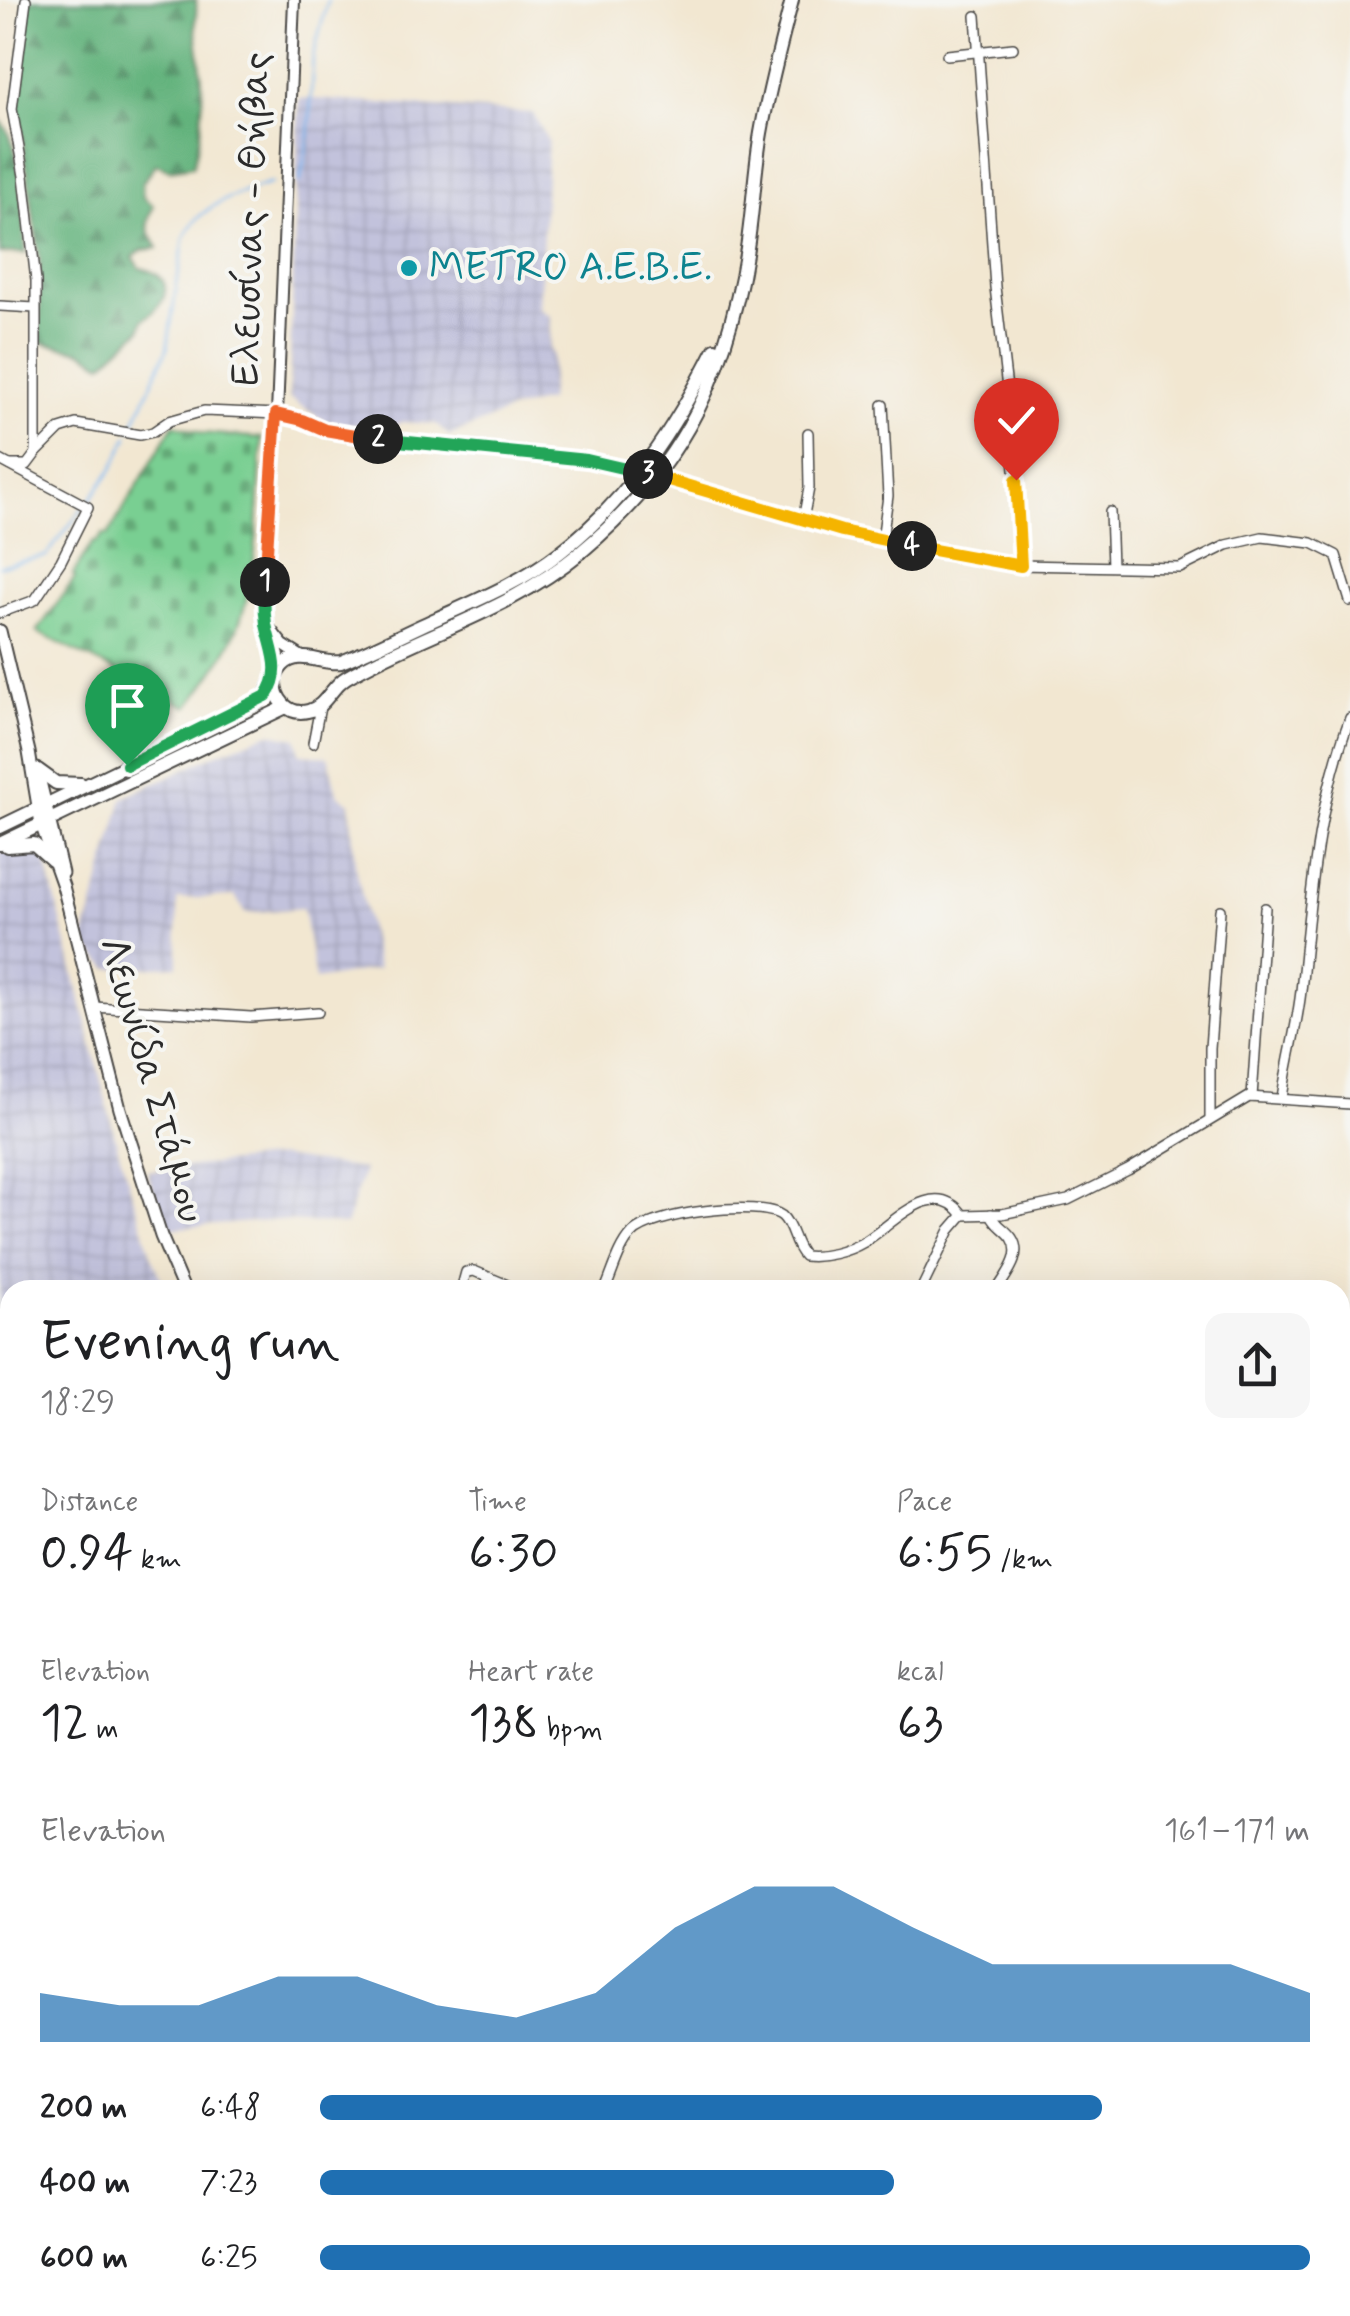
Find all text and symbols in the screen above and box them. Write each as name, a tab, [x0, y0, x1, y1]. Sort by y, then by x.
street label: Ελευσίνας - Θήβας	[220, 51, 284, 387]
place label: METRO Α.Ε.Β.Ε.	[429, 242, 712, 294]
marker: METRO Α.Ε.Β.Ε.	[398, 257, 420, 279]
pin	[974, 378, 1059, 481]
icon: check	[989, 393, 1044, 448]
pin: 2	[353, 414, 403, 464]
text: 2	[371, 420, 385, 457]
pin: 3	[623, 449, 673, 499]
text: 3	[642, 455, 654, 492]
pin: 4	[887, 521, 937, 571]
text: 4	[904, 527, 920, 564]
pin: 1	[240, 557, 290, 607]
text: 1	[259, 563, 271, 600]
pin	[85, 663, 170, 766]
icon: arrive	[100, 678, 155, 733]
street label: Λεωνίδα Στάμου	[85, 931, 217, 1229]
text: Evening run	[40, 1308, 340, 1380]
button: share	[1205, 1313, 1310, 1418]
text: 18:29	[40, 1382, 115, 1424]
text: Distance	[40, 1484, 138, 1521]
text: Time	[468, 1484, 527, 1521]
text: Pace	[897, 1484, 952, 1521]
text: 0.94	[40, 1521, 133, 1587]
text: 6:30	[468, 1521, 558, 1587]
text: 6:55	[897, 1521, 992, 1587]
text: km	[133, 1542, 182, 1579]
text: /km	[992, 1542, 1053, 1579]
text: Elevation	[40, 1654, 150, 1691]
text: Heart rate	[468, 1654, 594, 1691]
text: kcal	[897, 1654, 944, 1691]
text: 12	[40, 1691, 89, 1757]
text: 138	[468, 1691, 539, 1757]
text: 63	[897, 1691, 943, 1757]
text: m	[89, 1712, 119, 1749]
text: bpm	[539, 1712, 603, 1749]
text: Elevation	[40, 1810, 166, 1852]
text: 161–171 m	[1164, 1810, 1310, 1852]
text: 200 m	[40, 2087, 127, 2129]
text: 6:48	[200, 2087, 261, 2129]
text: 400 m	[40, 2162, 130, 2204]
text: 7:23	[200, 2162, 257, 2204]
text: 600 m	[40, 2237, 128, 2279]
text: 6:25	[200, 2237, 258, 2279]

